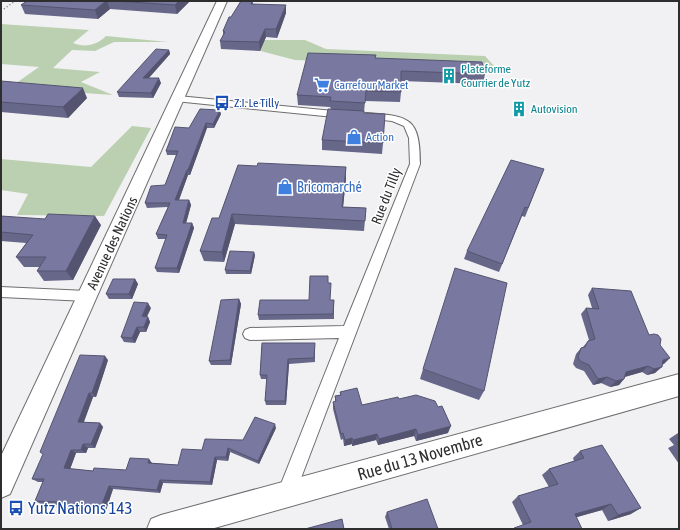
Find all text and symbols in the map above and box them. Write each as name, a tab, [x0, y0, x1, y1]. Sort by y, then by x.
place label: Plateforme Courrier de Yutz	[461, 62, 531, 90]
building icon: Plateforme Courrier de Yutz	[440, 67, 458, 85]
supermarket icon: Carrefour Market	[313, 76, 331, 94]
place label: Carrefour Market	[334, 78, 409, 92]
bus stop icon: Z.I. Le Tilly	[213, 94, 231, 112]
place label: Z.I. Le Tilly	[234, 96, 279, 110]
building icon: Autovision	[510, 100, 528, 118]
place label: Autovision	[531, 102, 578, 116]
shop icon: Action	[345, 128, 363, 146]
place label: Action	[366, 130, 394, 144]
street label: Rue du Tilly	[368, 165, 404, 227]
shop icon: Bricomarché	[276, 178, 294, 196]
place label: Bricomarché	[297, 179, 362, 195]
street label: Avenue des Nations	[83, 194, 141, 292]
street label: Rue du 13 Novembre	[355, 430, 485, 484]
place label: Yutz Nations 143	[28, 498, 132, 518]
bus stop icon: Yutz Nations 143	[7, 499, 25, 517]

